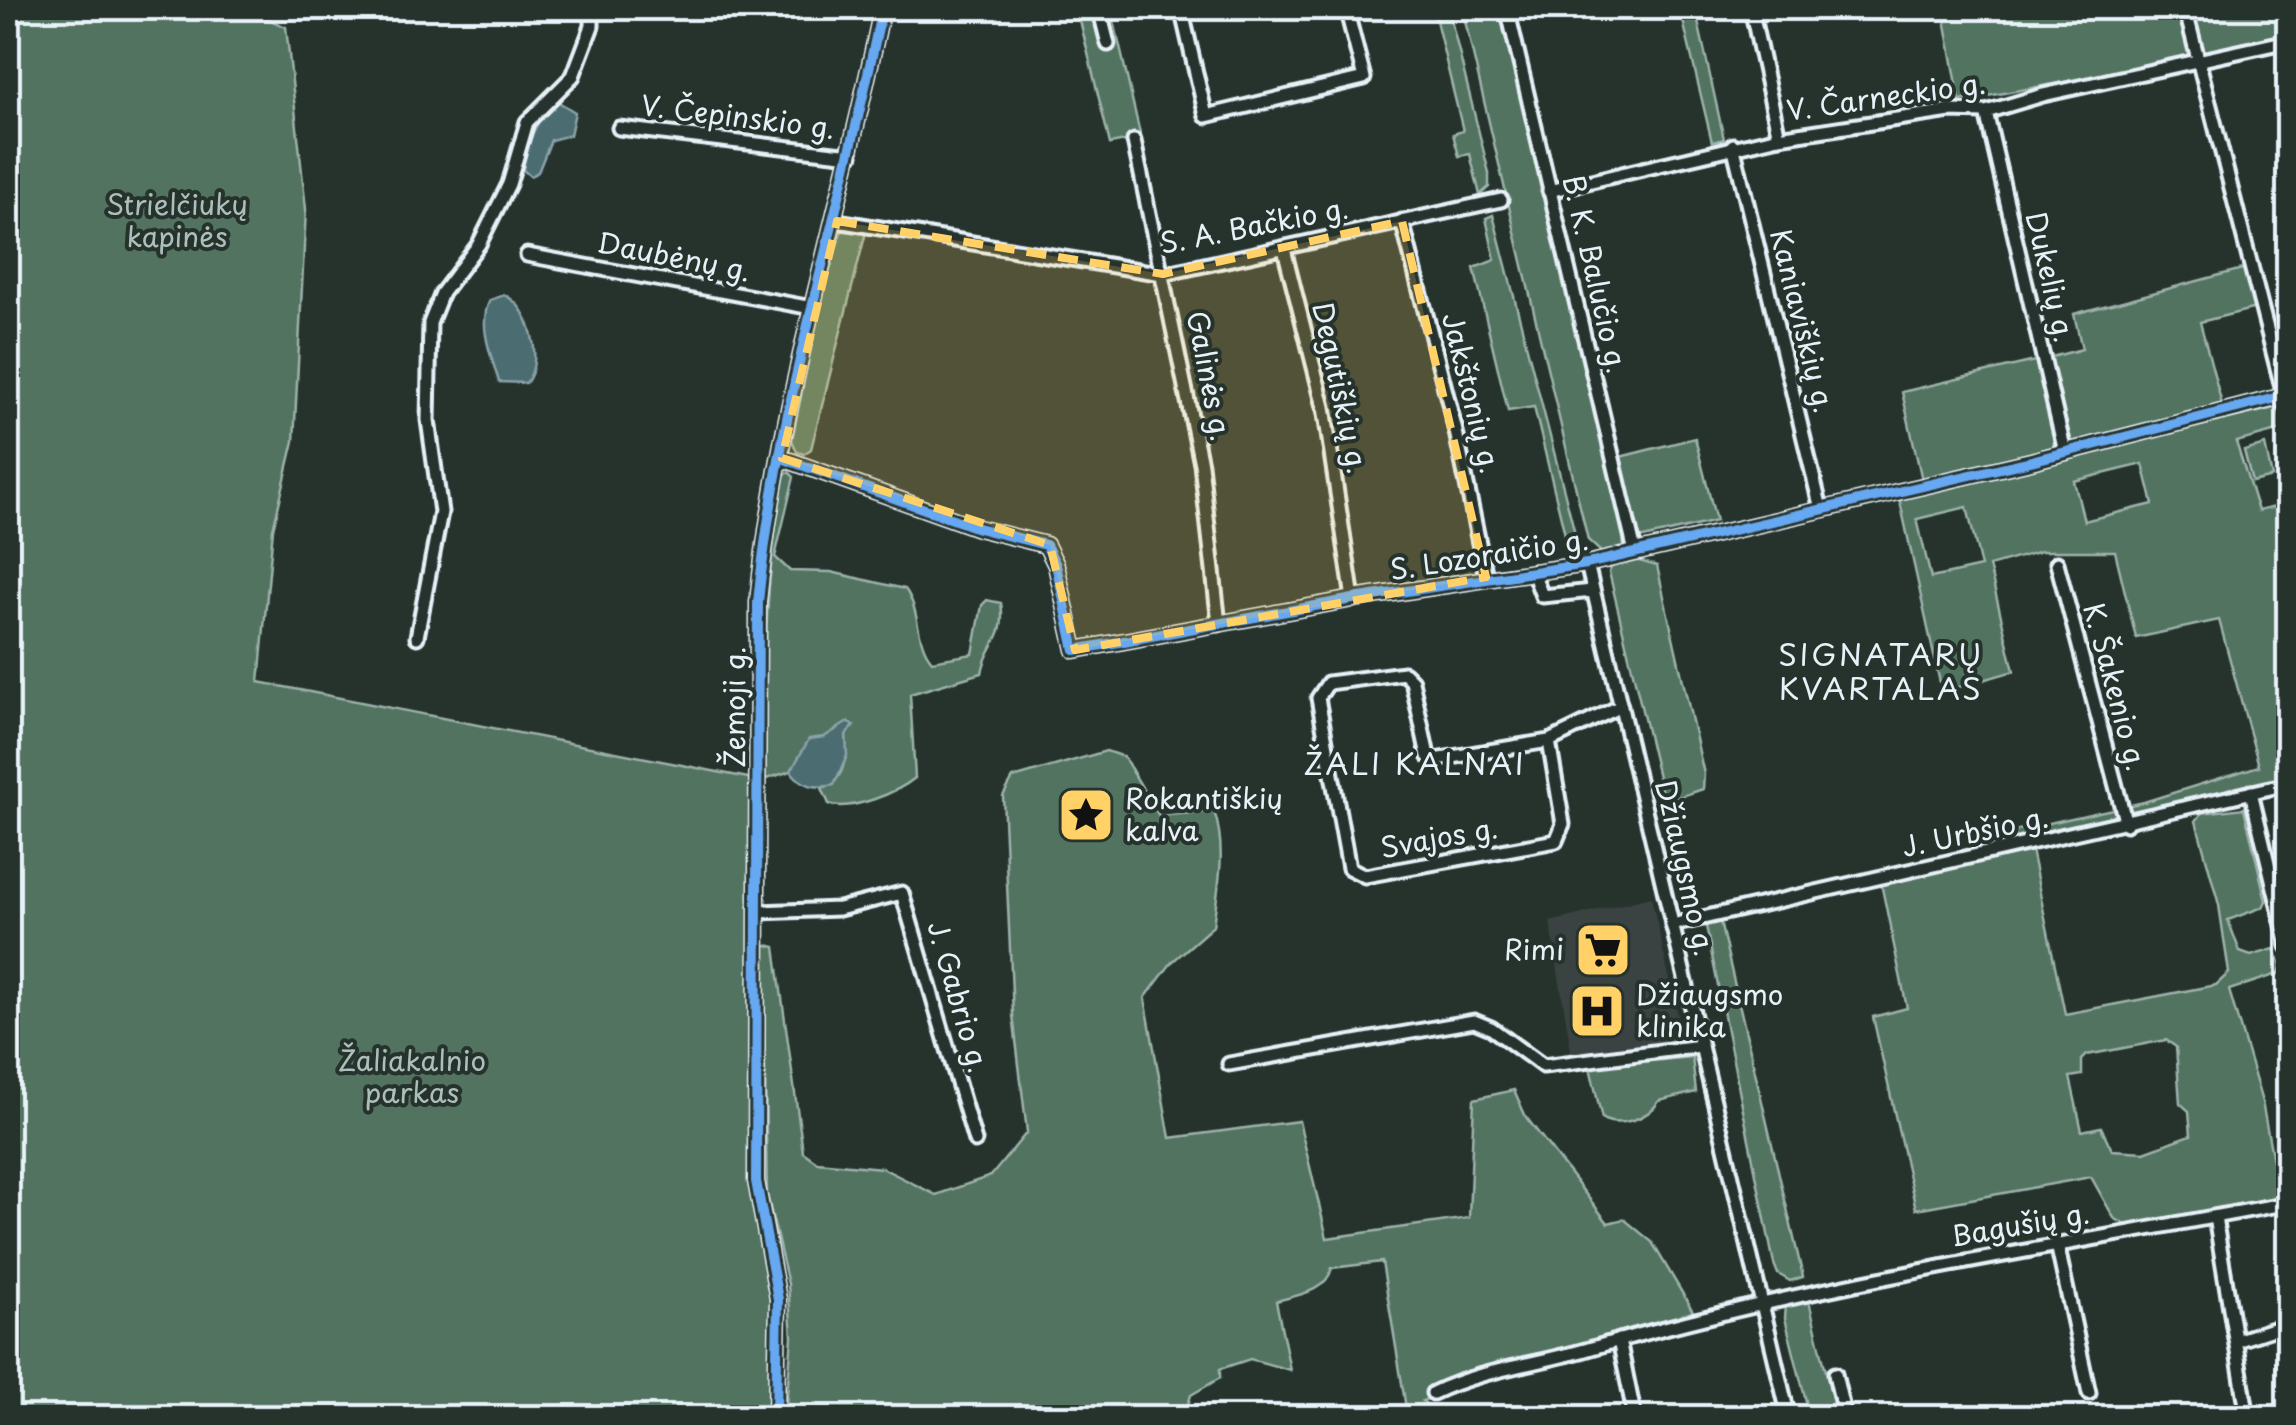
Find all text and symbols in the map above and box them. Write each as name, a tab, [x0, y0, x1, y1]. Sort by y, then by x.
street label: V. Čarneckio g.	[1784, 60, 1988, 131]
street label: V. Čepinskio g.	[639, 82, 838, 149]
street label: B. K. Balučio g.	[1553, 170, 1640, 377]
park label: Strielčiukų kapinės	[106, 182, 248, 257]
street label: S. A. Bačkio g.	[1156, 185, 1352, 264]
street label: Dukelių g.	[2016, 207, 2087, 346]
street label: Daubėnų g.	[594, 220, 755, 291]
street label: Kaniaviškių g.	[1760, 224, 1847, 417]
street label: Degutiškių g.	[1302, 298, 1381, 477]
street label: Galinės g.	[1177, 307, 1244, 445]
street label: Jakštonių g.	[1432, 308, 1513, 478]
street label: S. Lozoraičio g.	[1386, 517, 1591, 590]
street label: K. Šakenio g.	[2073, 598, 2159, 775]
district label: SIGNATARŲ KVARTALAS	[1778, 631, 1984, 710]
street label: Žemoji g.	[712, 646, 755, 768]
district label: ŽALI KALNAI	[1303, 740, 1527, 785]
street label: Džiaugsmo g.	[1645, 775, 1728, 960]
place label: Rokantiškių kalva	[1125, 776, 1283, 851]
place icon: Rokantiškių kalva	[1056, 785, 1116, 845]
street label: J. Urbšio g.	[1898, 794, 2052, 867]
street label: Svajos g.	[1377, 805, 1501, 868]
street label: J. Gabrio g.	[917, 916, 1002, 1077]
supermarket icon: Rimi	[1573, 920, 1633, 980]
place label: Rimi	[1504, 927, 1564, 970]
place label: Džiaugsmo klinika	[1636, 972, 1783, 1047]
hospital icon: Džiaugsmo klinika	[1567, 981, 1627, 1041]
park label: Žaliakalnio parkas	[338, 1038, 486, 1113]
street label: Bagušių g.	[1947, 1190, 2092, 1257]

